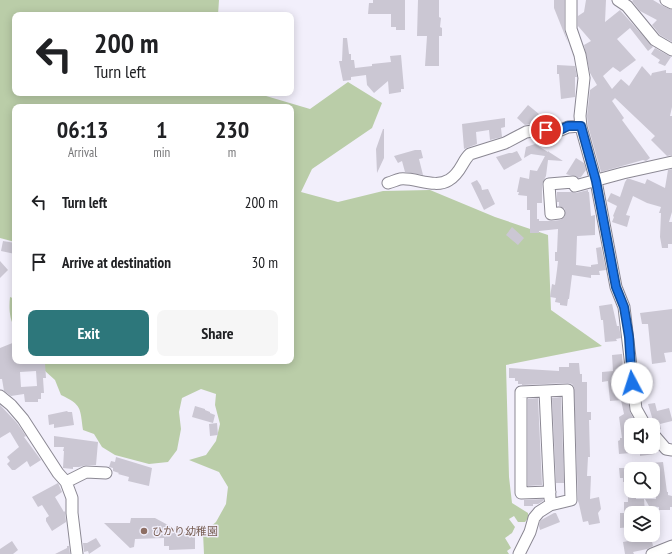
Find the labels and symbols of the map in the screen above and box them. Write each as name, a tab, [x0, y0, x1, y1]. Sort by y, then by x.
pin	[529, 113, 563, 147]
position arrow	[611, 362, 653, 404]
place label: ひかり幼稚園	[152, 524, 218, 538]
marker: ひかり幼稚園	[139, 526, 149, 536]

